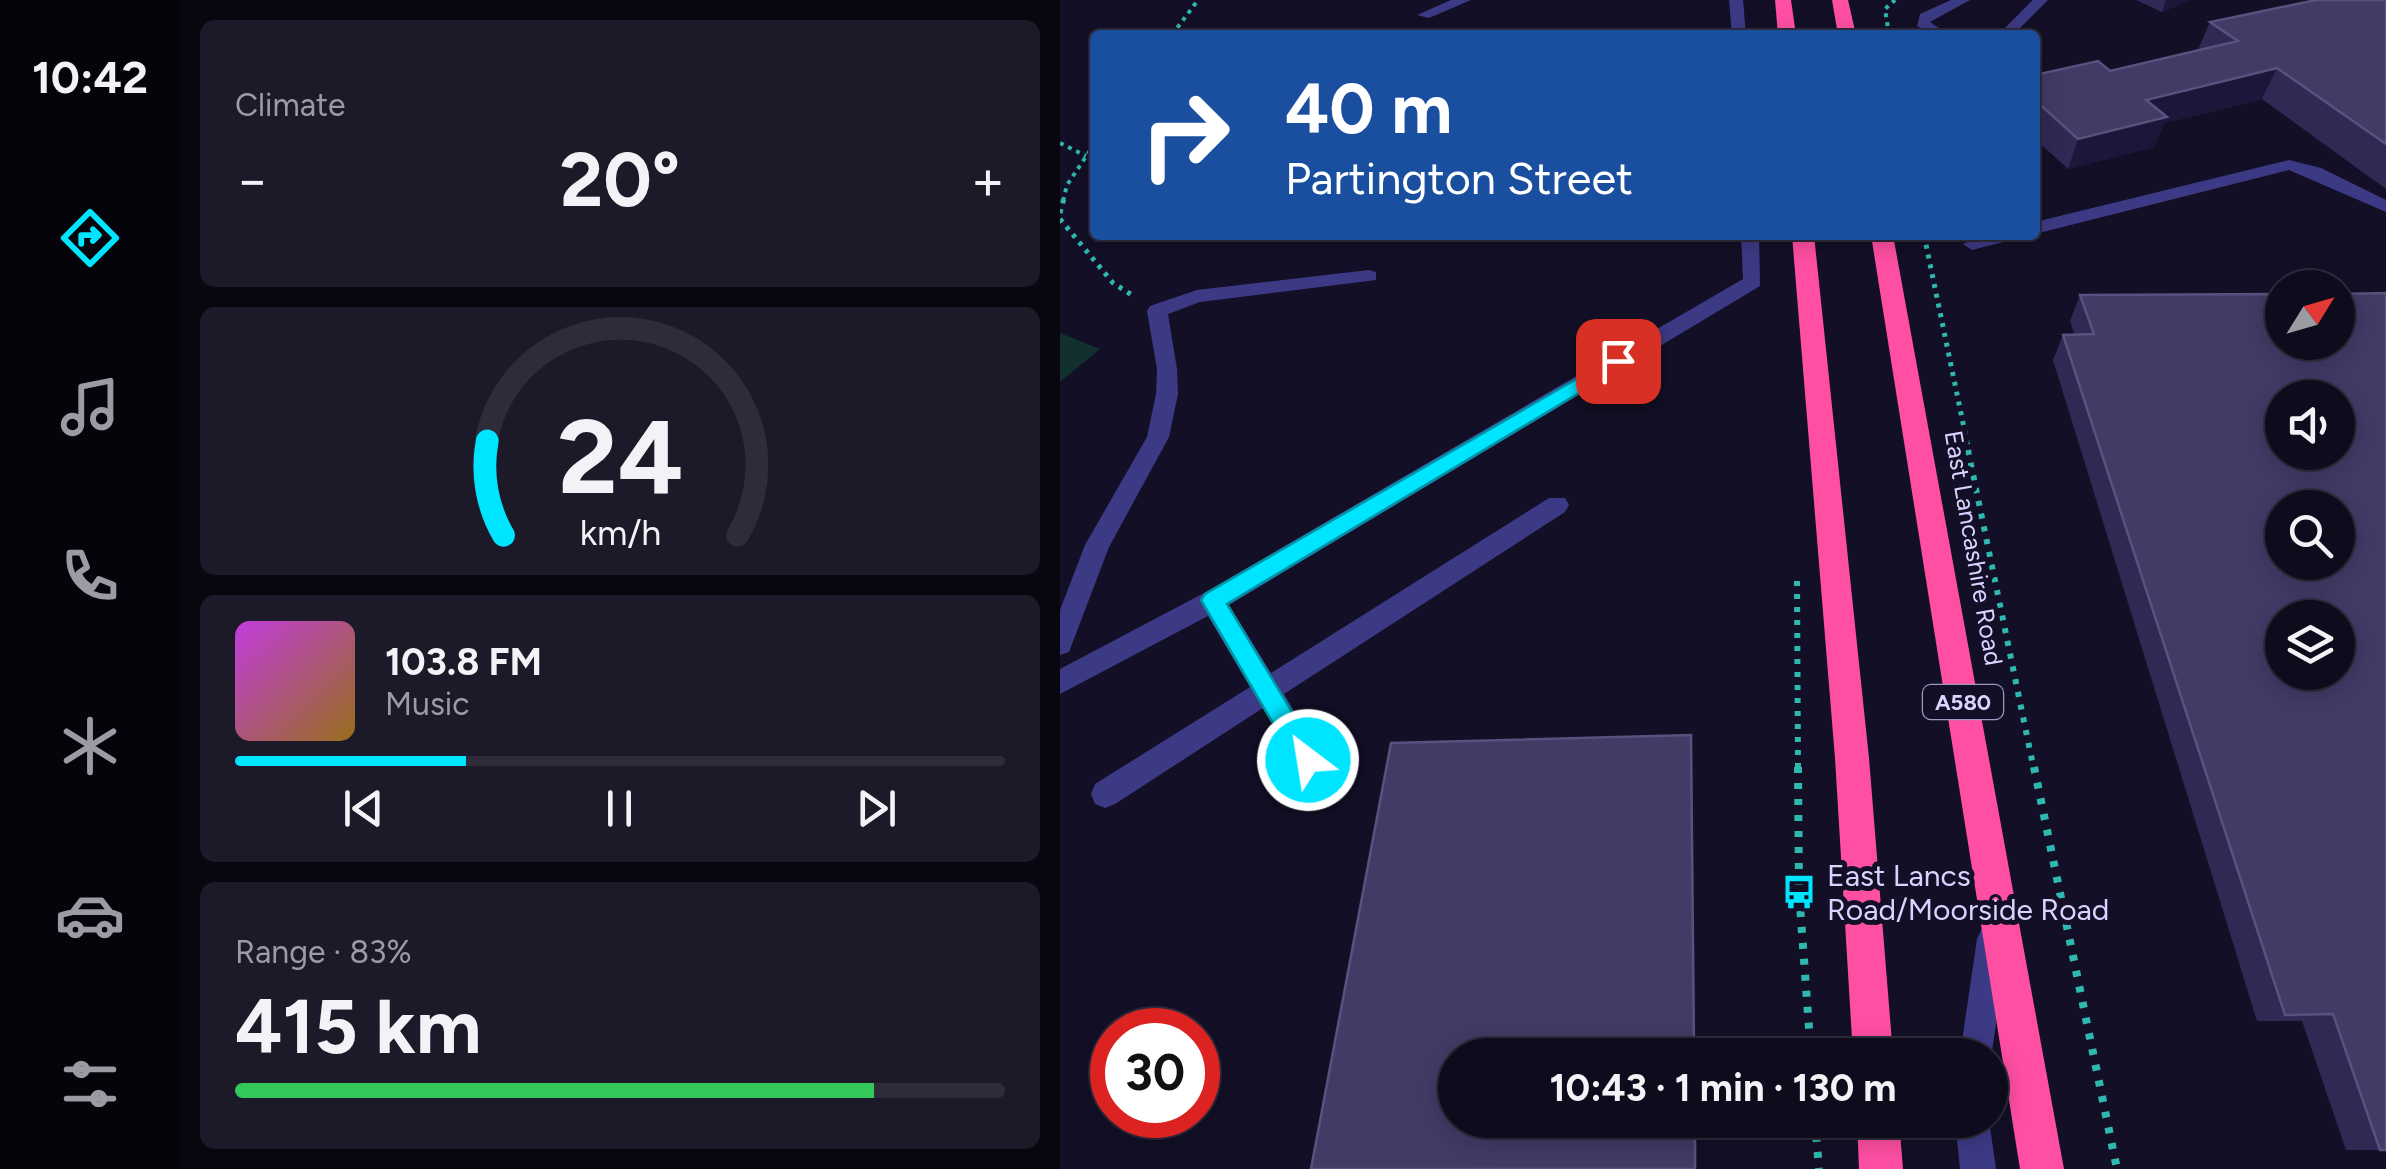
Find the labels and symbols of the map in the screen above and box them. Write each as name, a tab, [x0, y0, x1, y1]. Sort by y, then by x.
north arrow	[2265, 270, 2355, 360]
pin	[1576, 319, 1661, 404]
street label: East Lancashire Road	[1939, 428, 2009, 668]
road number: A580	[1923, 685, 2003, 719]
position arrow	[1256, 708, 1360, 812]
place label: East Lancs Road/Moorside Road	[1827, 857, 2109, 928]
bus stop icon: East Lancs Road/Moorside Road	[1780, 873, 1818, 911]
speed limit sign: 30	[1090, 1008, 1220, 1138]

